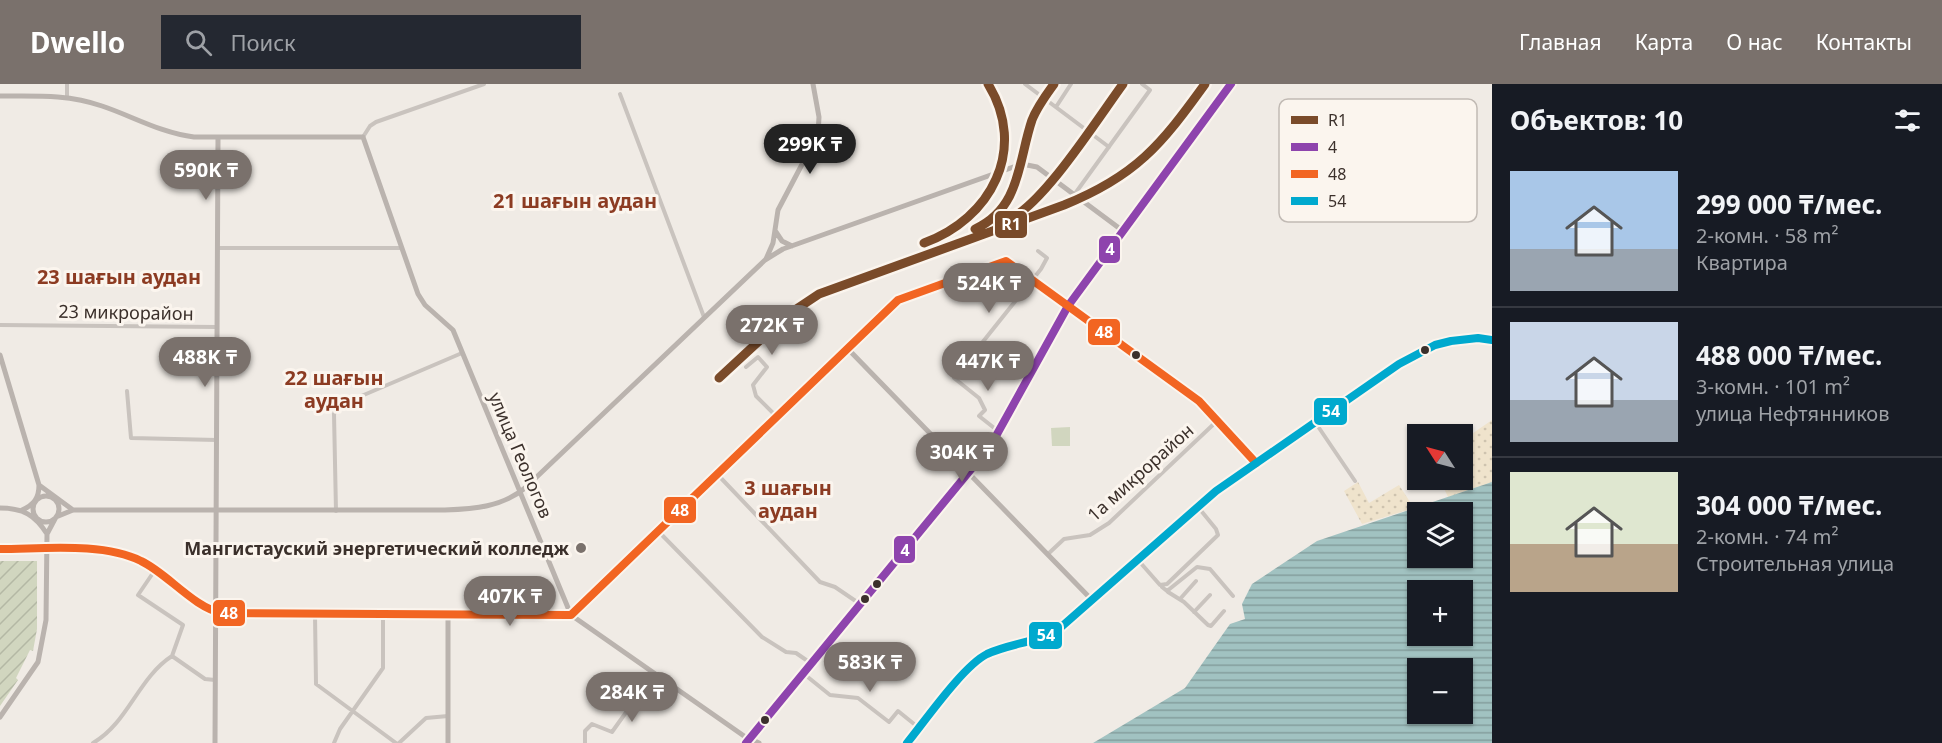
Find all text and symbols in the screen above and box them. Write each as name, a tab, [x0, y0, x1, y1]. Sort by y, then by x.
search box	[161, 15, 581, 69]
text: Dwello	[30, 23, 125, 61]
icon: search	[182, 26, 215, 59]
text: Поиск	[230, 27, 296, 57]
text: Главная	[1519, 28, 1602, 56]
text: Карта	[1635, 28, 1693, 56]
text: О нас	[1726, 28, 1783, 56]
text: Контакты	[1816, 28, 1912, 56]
legend	[1279, 99, 1477, 222]
text: Объектов: 10	[1510, 102, 1683, 138]
icon: filters	[1891, 104, 1924, 137]
text: R1	[1328, 109, 1347, 131]
pin: 299K ₸	[761, 124, 859, 175]
text: 299K ₸	[778, 130, 842, 157]
text: 4	[1328, 136, 1337, 158]
pin: 590K ₸	[157, 150, 255, 201]
text: 590K ₸	[174, 156, 238, 183]
text: 48	[1328, 163, 1346, 185]
text: 299 000 ₸/мес.	[1696, 186, 1882, 222]
district label: 21 шағын аудан	[493, 187, 657, 214]
text: 54	[1328, 190, 1346, 212]
icon: home	[1558, 195, 1630, 267]
line badge: R1	[994, 210, 1028, 239]
text: R1	[1001, 213, 1021, 235]
text: 2-комн. · 58 m²	[1696, 222, 1839, 249]
line badge: 4	[1098, 235, 1121, 264]
text: 4	[1105, 238, 1115, 260]
text: Квартира	[1696, 249, 1788, 276]
district label: 23 шағын аудан	[37, 263, 201, 290]
pin: 524K ₸	[940, 263, 1038, 314]
text: 524K ₸	[957, 269, 1021, 296]
street label: 23 микрорайон	[58, 299, 194, 325]
pin: 272K ₸	[723, 305, 821, 356]
text: 272K ₸	[740, 311, 804, 338]
line badge: 48	[1087, 318, 1121, 346]
text: 48	[1095, 321, 1113, 343]
pin: 488K ₸	[156, 337, 254, 388]
text: 488 000 ₸/мес.	[1696, 337, 1882, 373]
pin: 447K ₸	[939, 341, 1037, 392]
text: 488K ₸	[173, 343, 237, 370]
unlabelled marker	[1419, 344, 1431, 356]
icon: home	[1558, 346, 1630, 418]
text: 447K ₸	[956, 347, 1020, 374]
unlabelled marker	[1130, 349, 1142, 361]
district label: 22 шағын аудан	[284, 364, 384, 414]
text: 3-комн. · 101 m²	[1696, 373, 1850, 400]
street label: улица Геологов	[484, 388, 558, 522]
line badge: 54	[1313, 397, 1348, 426]
text: 54	[1322, 400, 1340, 422]
text: улица Нефтянников	[1696, 400, 1890, 427]
street label: 1а микрорайон	[1082, 418, 1198, 526]
north arrow	[1407, 424, 1473, 490]
map controls	[1407, 424, 1473, 724]
pin: 304K ₸	[913, 432, 1011, 483]
text: 304K ₸	[930, 438, 994, 465]
district label: 3 шағын аудан	[744, 474, 832, 524]
text: 304 000 ₸/мес.	[1696, 487, 1882, 523]
line badge: 48	[663, 496, 697, 524]
icon: home	[1558, 496, 1630, 568]
text: 48	[671, 499, 689, 521]
button: layers	[1407, 502, 1473, 568]
text: 2-комн. · 74 m²	[1696, 523, 1839, 550]
line badge: 4	[893, 535, 916, 564]
place label: Мангистауский энергетический колледж	[184, 536, 569, 560]
text: 4	[900, 539, 910, 561]
marker: Мангистауский энергетический колледж	[574, 541, 588, 555]
text: Строительная улица	[1696, 550, 1894, 577]
pin: 407K ₸	[461, 576, 559, 627]
unlabelled marker	[871, 578, 883, 590]
button: +	[1407, 580, 1473, 646]
text: 407K ₸	[478, 582, 542, 609]
unlabelled marker	[859, 593, 871, 605]
line badge: 48	[212, 599, 246, 627]
text: 48	[220, 602, 238, 624]
line badge: 54	[1028, 621, 1063, 650]
text: 54	[1037, 624, 1055, 646]
pin: 583K ₸	[821, 642, 919, 693]
text: 583K ₸	[838, 648, 902, 675]
button: −	[1407, 658, 1473, 724]
pin: 284K ₸	[583, 672, 681, 723]
text: 284K ₸	[600, 678, 664, 705]
unlabelled marker	[759, 714, 771, 726]

